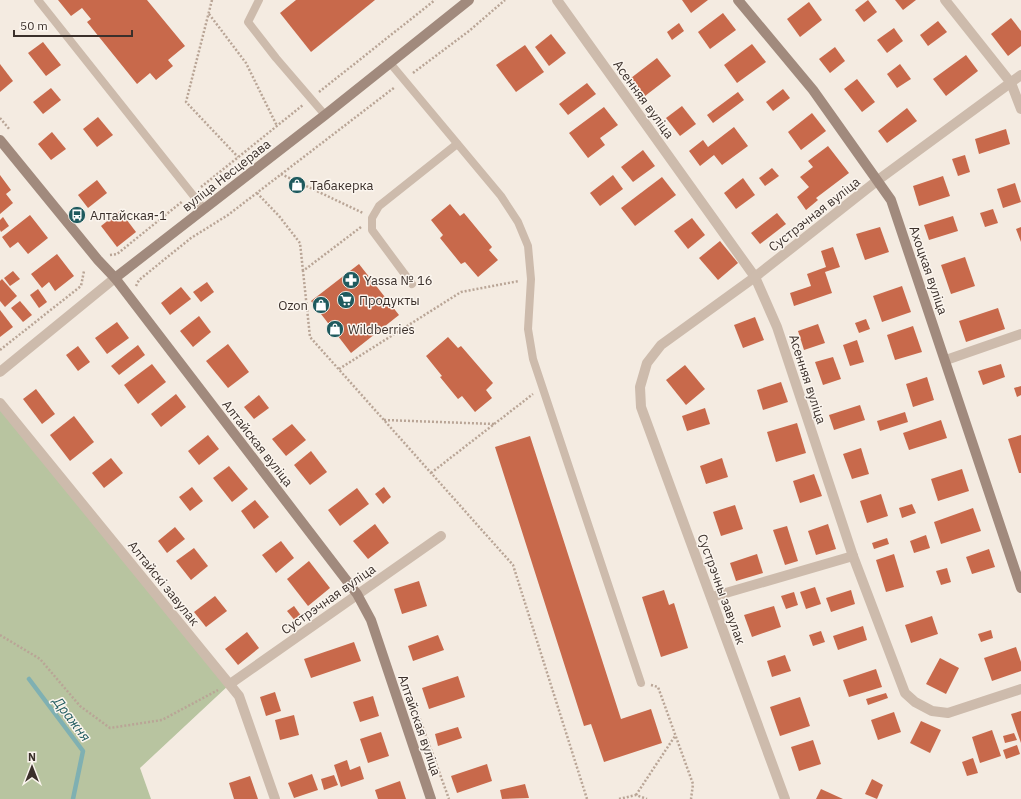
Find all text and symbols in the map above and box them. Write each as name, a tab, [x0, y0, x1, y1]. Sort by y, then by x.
scale bar	[14, 12, 132, 38]
text: 50 m	[20, 18, 48, 33]
street label: Асенняя вуліца	[609, 57, 678, 142]
street label: вуліца Несцерава	[178, 135, 274, 215]
street label: Сустрэчная вуліца	[765, 173, 864, 255]
shop icon: Табакерка	[287, 175, 307, 195]
place label: Табакерка	[310, 177, 373, 194]
bus stop icon: Алтайская-1	[67, 205, 87, 225]
place label: Алтайская-1	[90, 207, 167, 224]
street label: Ахоцкая вуліца	[905, 224, 952, 317]
pharmacy icon: Yassa № 16	[341, 270, 361, 290]
place label: Yassa № 16	[364, 272, 433, 289]
supermarket icon: Продукты	[336, 290, 356, 310]
place label: Продукты	[359, 292, 420, 309]
shop icon: Ozon	[311, 295, 331, 315]
place label: Ozon	[278, 297, 308, 314]
shop icon: Wildberries	[325, 319, 345, 339]
place label: Wildberries	[348, 321, 415, 338]
street label: Асенняя вуліца	[785, 332, 830, 426]
street label: Алтайская вуліца	[218, 396, 297, 490]
street label: Сустрэчны завулак	[694, 531, 749, 647]
street label: Алтайскі завулак	[124, 537, 203, 629]
street label: Сустрэчная вуліца	[278, 560, 379, 638]
street label: Алтайская вуліца	[394, 672, 445, 778]
water label: Дражня	[48, 691, 95, 745]
north arrow	[12, 747, 52, 787]
text: N	[28, 750, 36, 764]

